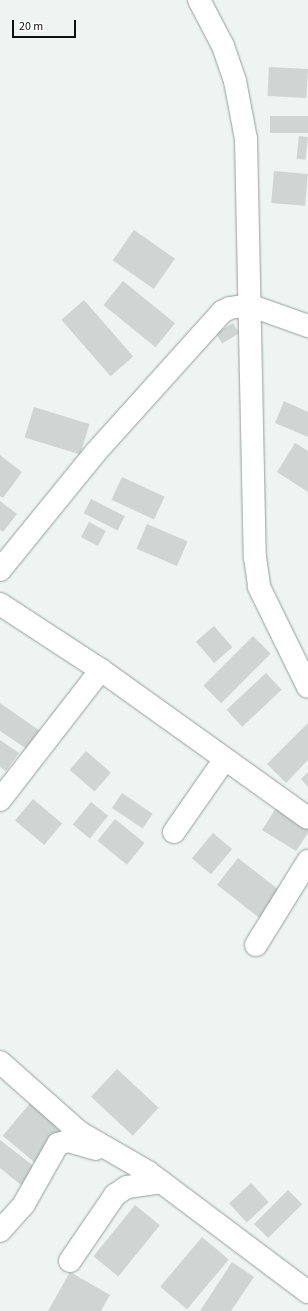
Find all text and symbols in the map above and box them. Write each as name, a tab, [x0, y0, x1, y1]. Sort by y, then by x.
scale bar	[14, 12, 78, 38]
text: 20 m	[19, 18, 43, 35]

